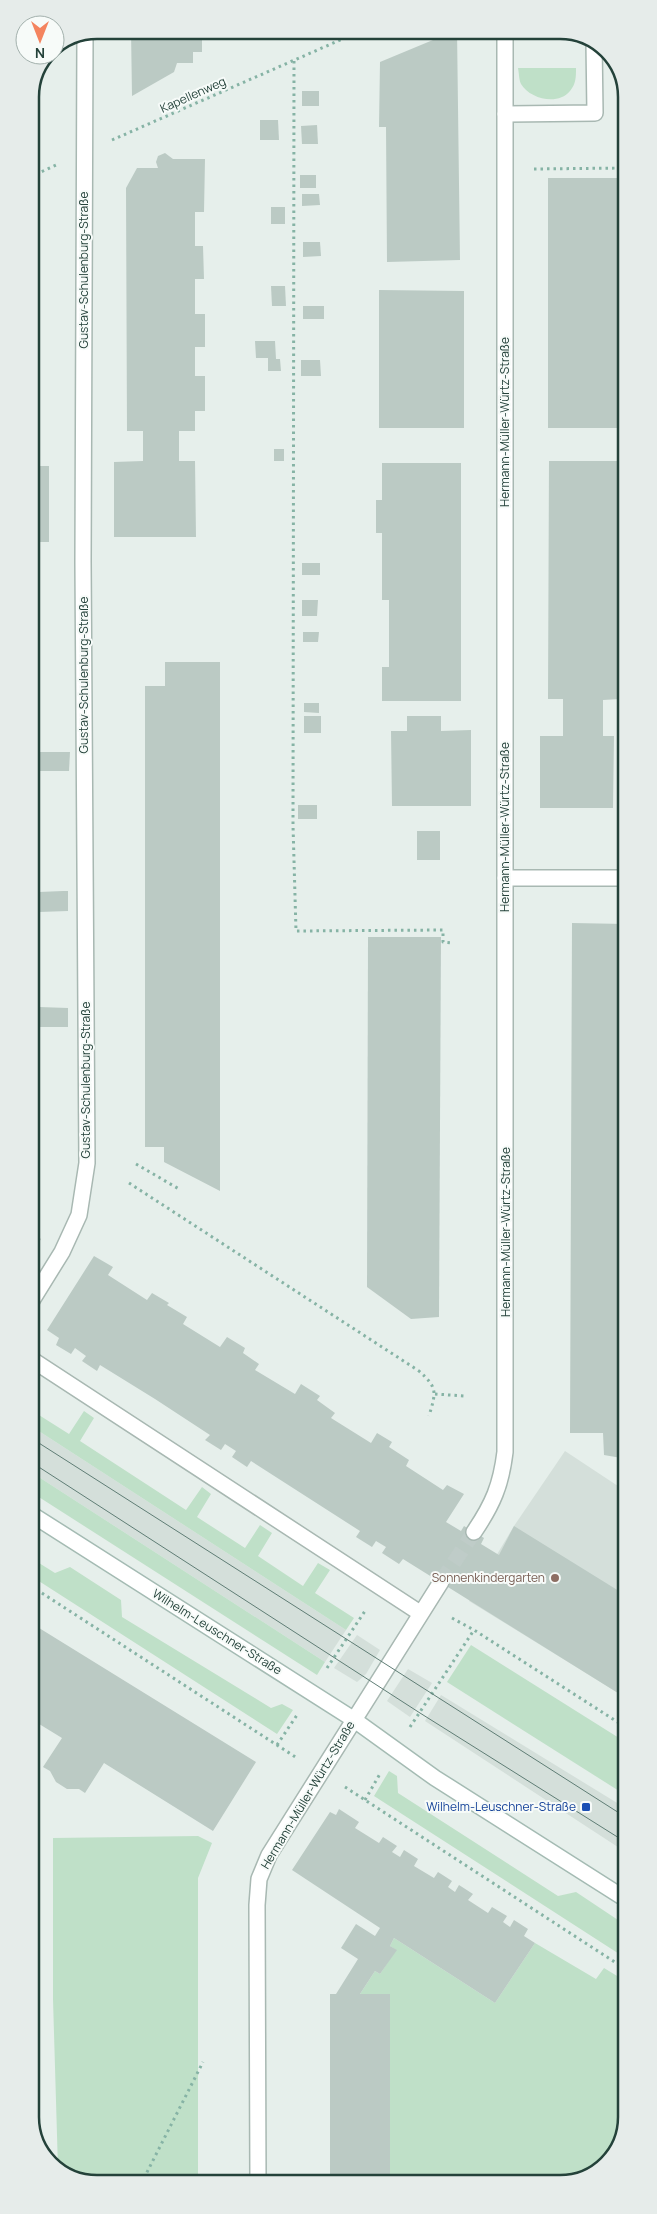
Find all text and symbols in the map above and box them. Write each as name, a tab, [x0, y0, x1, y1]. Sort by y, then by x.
north arrow	[15, 15, 65, 65]
text: N	[35, 44, 45, 63]
street label: Kapellenweg	[157, 72, 228, 117]
street label: Gustav-Schulenburg-Straße	[75, 192, 92, 348]
street label: Hermann-Müller-Würtz-Straße	[496, 337, 513, 507]
street label: Gustav-Schulenburg-Straße	[75, 597, 92, 753]
street label: Hermann-Müller-Würtz-Straße	[496, 742, 513, 912]
street label: Gustav-Schulenburg-Straße	[77, 1002, 94, 1158]
street label: Hermann-Müller-Würtz-Straße	[497, 1147, 514, 1317]
place label: Sonnenkindergarten	[432, 1569, 545, 1586]
marker: Sonnenkindergarten	[549, 1572, 561, 1584]
street label: Wilhelm-Leuschner-Straße	[149, 1585, 285, 1678]
street label: Hermann-Müller-Würtz-Straße	[256, 1717, 359, 1872]
place label: Wilhelm-Leuschner-Straße	[426, 1798, 576, 1815]
marker: Wilhelm-Leuschner-Straße	[580, 1801, 592, 1813]

